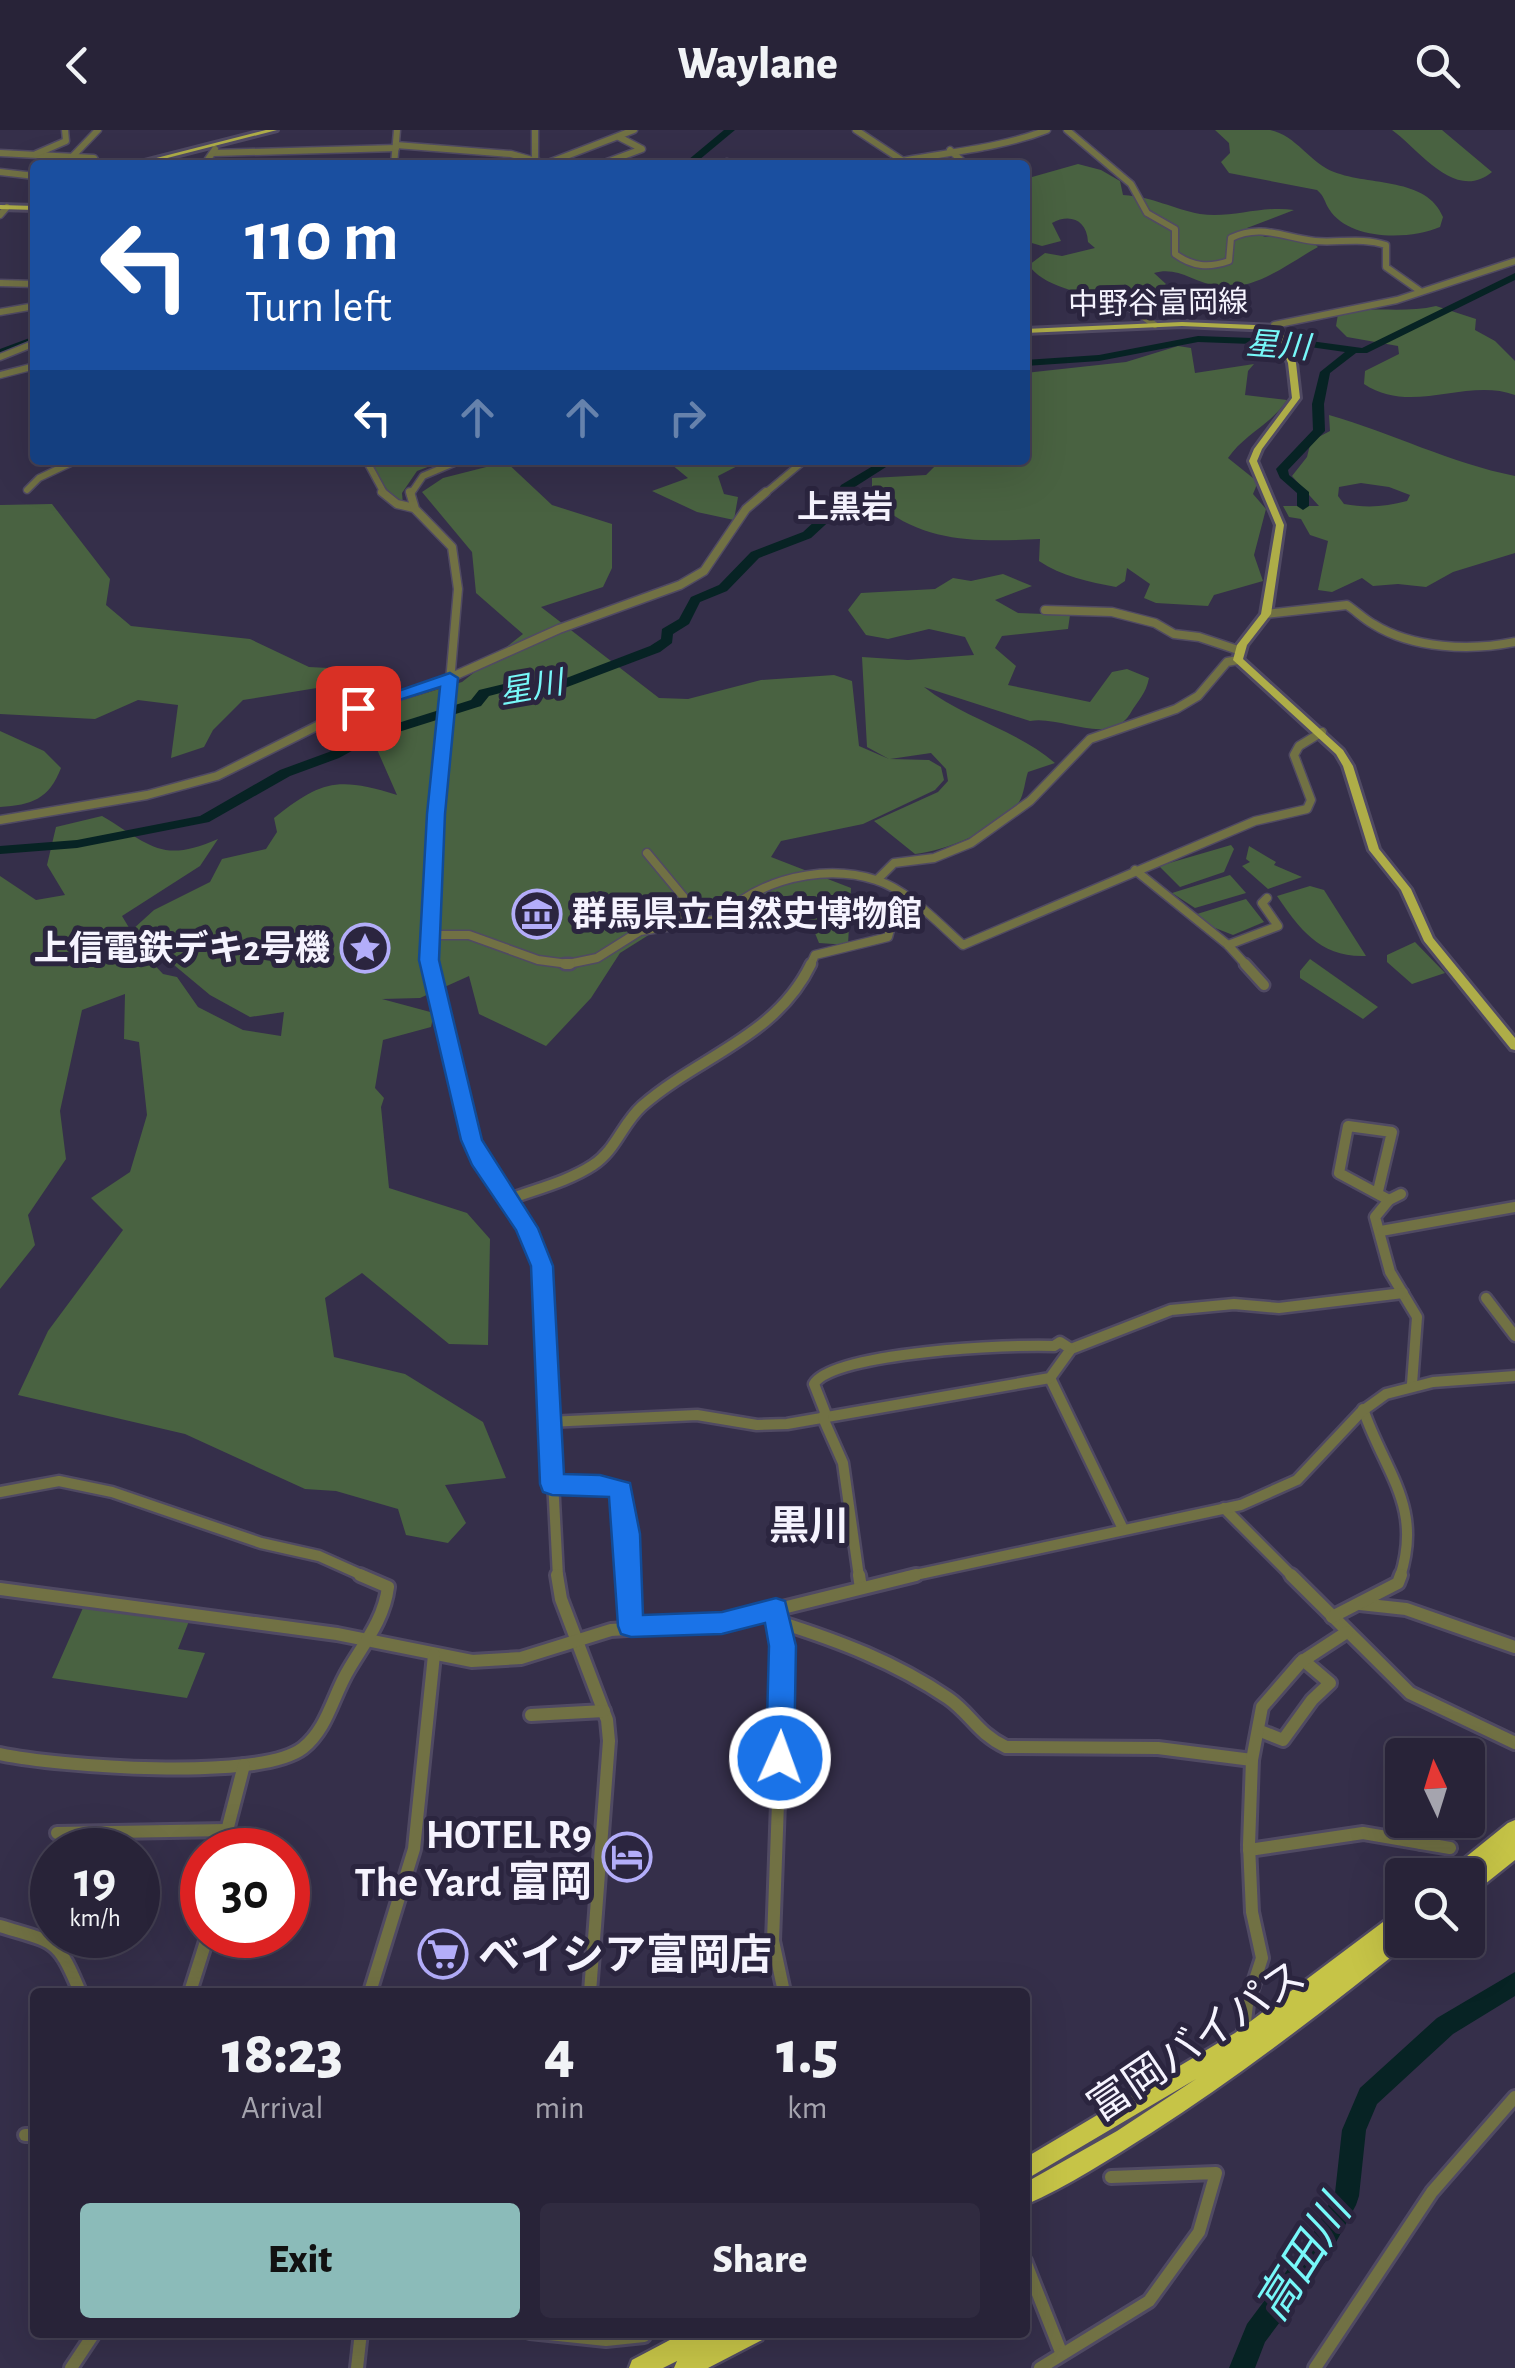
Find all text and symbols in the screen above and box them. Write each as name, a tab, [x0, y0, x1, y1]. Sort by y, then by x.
icon: back	[50, 38, 105, 93]
icon: search	[1410, 38, 1465, 93]
text: Waylane	[677, 42, 838, 87]
icon: left	[80, 200, 210, 330]
text: 110 m	[245, 203, 399, 273]
text: Turn left	[245, 285, 392, 330]
street label: 中野谷富岡線	[1068, 285, 1248, 321]
water label: 星川	[1245, 328, 1314, 364]
icon: left	[345, 390, 400, 445]
icon: ahead	[450, 390, 505, 445]
icon: ahead	[555, 390, 610, 445]
icon: right	[660, 390, 715, 445]
district label: 上黒岩	[797, 490, 893, 524]
pin	[316, 666, 401, 751]
water label: 星川	[497, 666, 568, 709]
icon: arrive	[331, 681, 386, 736]
museum icon: 群馬県立自然史博物館	[511, 888, 563, 940]
place label: 群馬県立自然史博物館	[572, 895, 922, 933]
place icon: 上信電鉄デキ2号機	[339, 922, 391, 974]
place label: 上信電鉄デキ2号機	[34, 929, 330, 967]
district label: 黒川	[769, 1506, 849, 1547]
position arrow	[728, 1706, 832, 1810]
north arrow	[1385, 1738, 1485, 1838]
map controls	[1385, 1738, 1485, 1958]
place label: HOTEL R9 The Yard 富岡	[355, 1814, 592, 1904]
speed limit sign: 30	[180, 1828, 310, 1958]
hotel icon: HOTEL R9 The Yard 富岡	[601, 1831, 653, 1883]
text: 19	[74, 1856, 116, 1906]
button: search	[1385, 1858, 1485, 1958]
text: km/h	[69, 1906, 121, 1931]
supermarket icon: ベイシア富岡店	[417, 1928, 469, 1980]
place label: ベイシア富岡店	[478, 1933, 772, 1977]
street label: 富岡バイパス	[1080, 1952, 1313, 2129]
text: 18:23	[222, 2024, 343, 2084]
text: 4	[544, 2024, 575, 2084]
text: 1.5	[776, 2024, 838, 2084]
text: Arrival	[241, 2092, 323, 2124]
text: min	[535, 2092, 584, 2124]
text: km	[787, 2092, 827, 2124]
water label: 高田川	[1248, 2186, 1361, 2328]
button: Exit	[80, 2203, 520, 2318]
button: Share	[540, 2203, 980, 2318]

